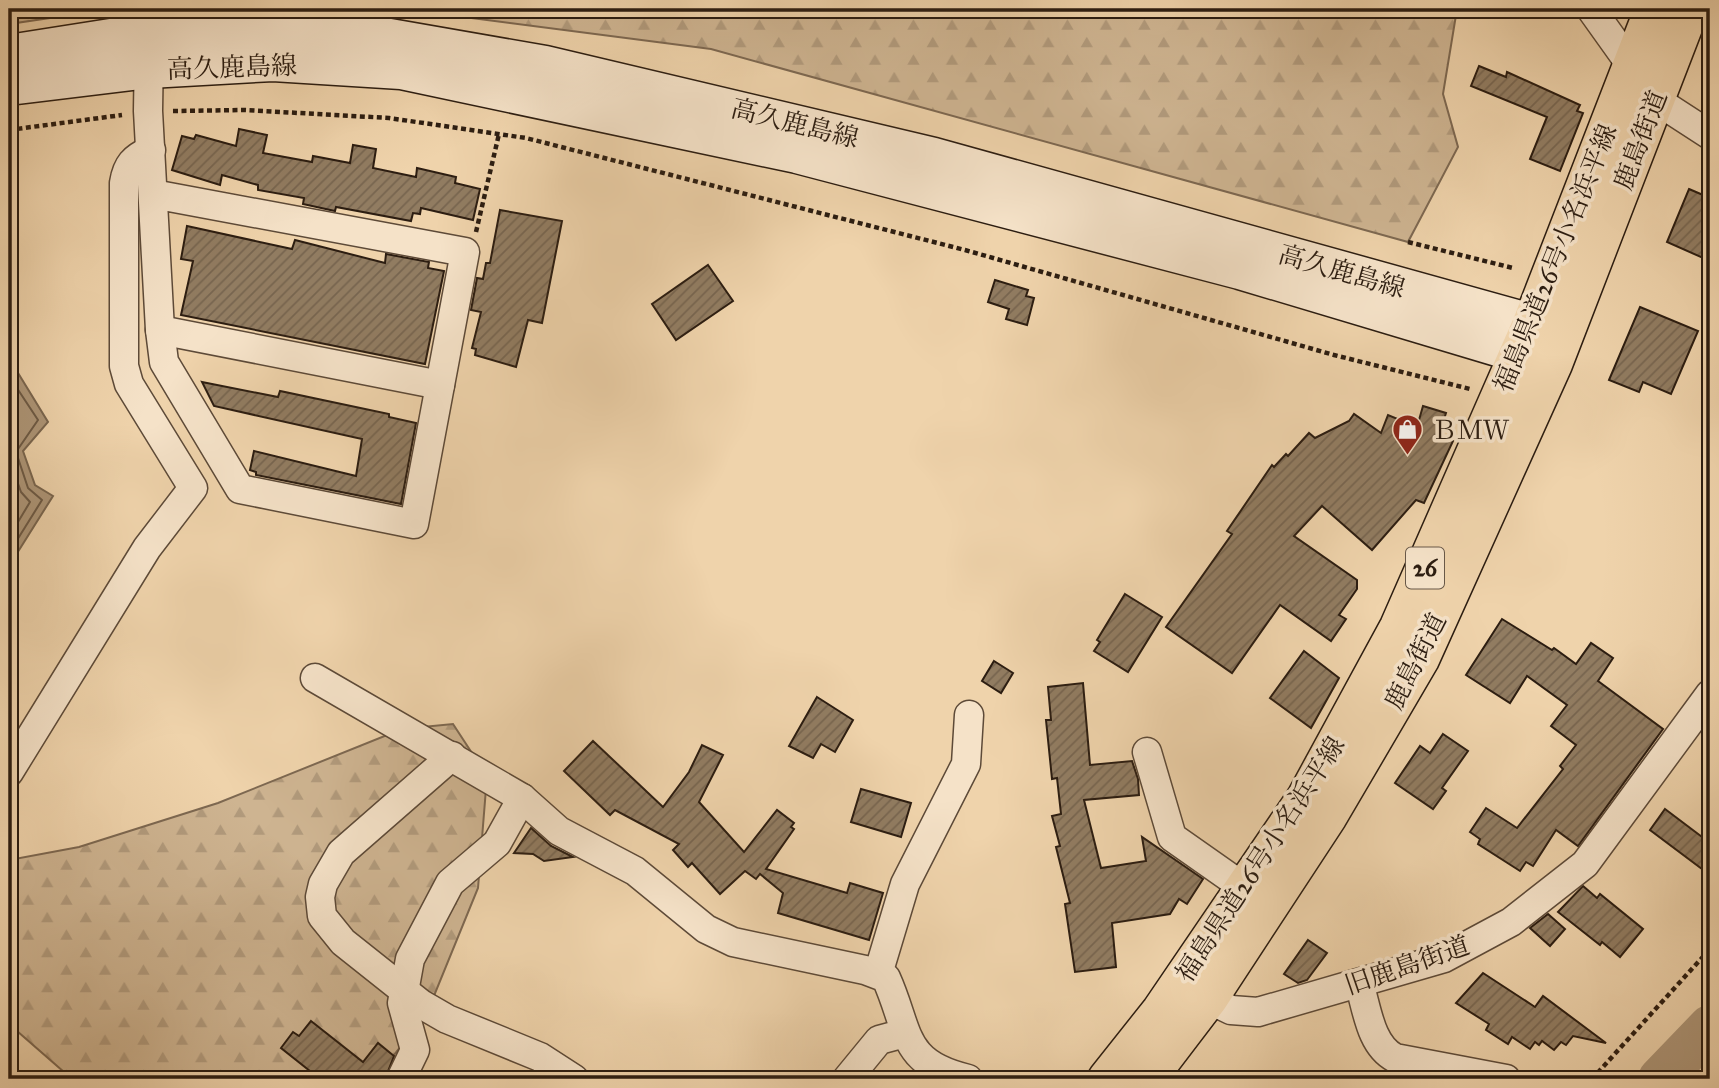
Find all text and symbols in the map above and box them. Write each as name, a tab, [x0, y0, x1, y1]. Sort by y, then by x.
street label: 高久鹿島線	[166, 49, 298, 85]
street label: 鹿島街道	[1606, 86, 1674, 194]
street label: 高久鹿島線	[728, 92, 862, 154]
street label: 福島県道26号小名浜平線	[1487, 119, 1623, 397]
street label: 高久鹿島線	[1275, 238, 1409, 304]
shop icon: ＢＭＷ	[1391, 413, 1425, 457]
place label: ＢＭＷ	[1431, 414, 1510, 446]
road number: 26	[1406, 548, 1444, 588]
street label: 鹿島街道	[1377, 607, 1453, 715]
street label: 福島県道26号小名浜平線	[1169, 730, 1351, 988]
street label: 旧鹿島街道	[1340, 929, 1474, 1001]

